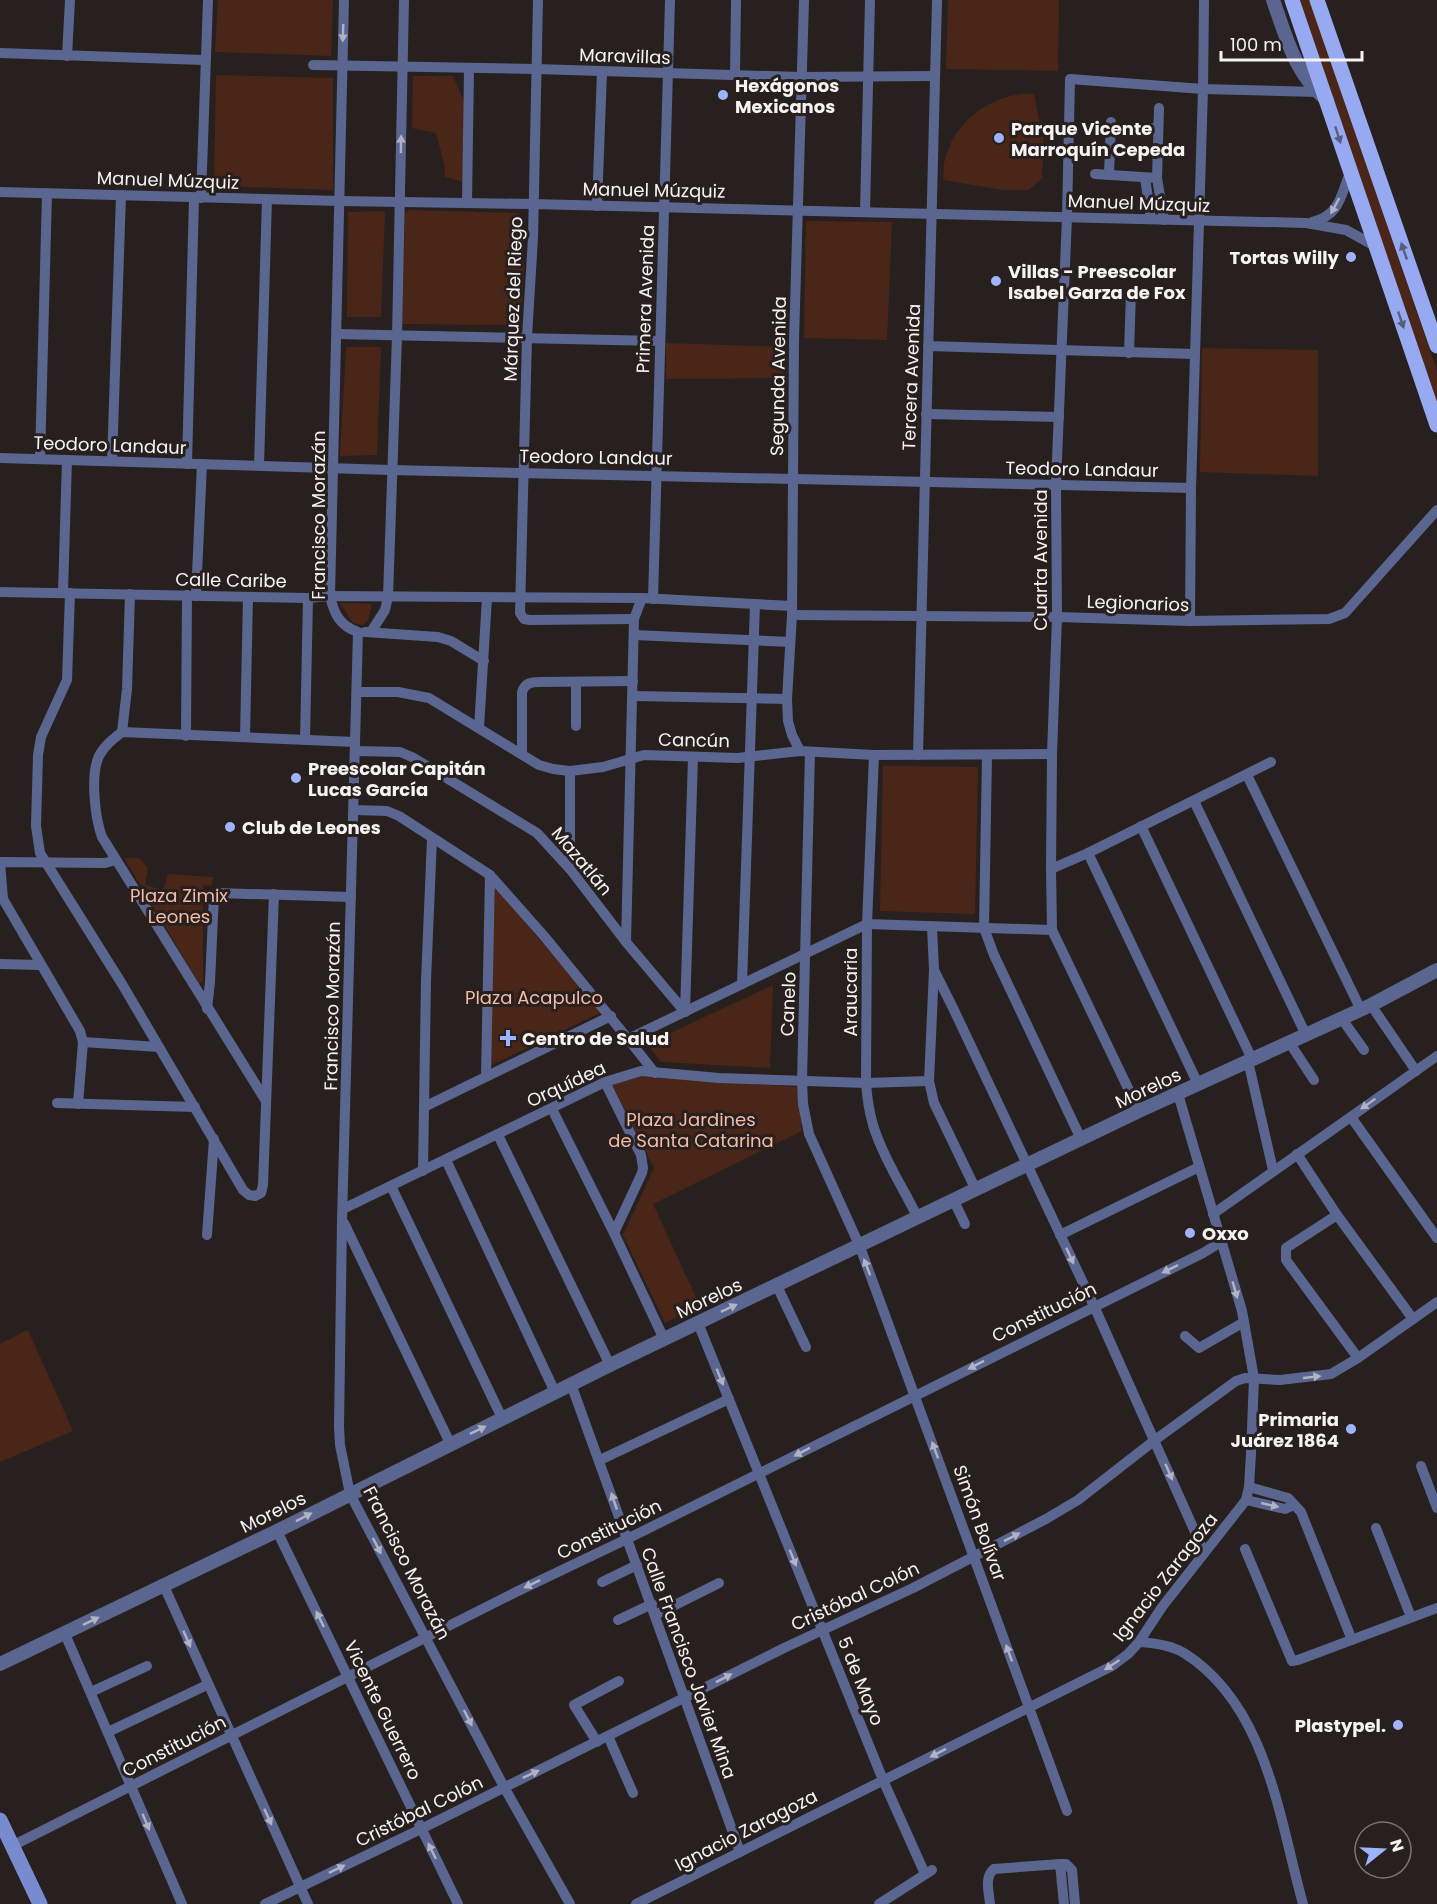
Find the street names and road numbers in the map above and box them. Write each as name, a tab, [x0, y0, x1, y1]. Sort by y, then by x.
street label: Maravillas	[579, 42, 671, 70]
street label: Manuel Múzquiz	[96, 165, 240, 195]
street label: Manuel Múzquiz	[582, 176, 726, 204]
street label: Manuel Múzquiz	[1067, 188, 1211, 218]
street label: Márquez del Riego	[498, 216, 528, 382]
street label: Primera Avenida	[630, 224, 660, 374]
street label: Segunda Avenida	[764, 296, 792, 456]
street label: Tercera Avenida	[896, 303, 926, 451]
street label: Teodoro Landaur	[33, 430, 187, 460]
street label: Francisco Morazán	[306, 430, 331, 600]
street label: Teodoro Landaur	[519, 443, 673, 471]
street label: Teodoro Landaur	[1005, 455, 1159, 483]
street label: Cuarta Avenida	[1028, 489, 1053, 631]
street label: Calle Caribe	[175, 567, 287, 593]
street label: Legionarios	[1086, 589, 1190, 617]
street label: Cancún	[658, 727, 730, 753]
street label: Mazatlán	[546, 821, 618, 901]
street label: Francisco Morazán	[318, 921, 346, 1091]
street label: Araucaria	[838, 948, 863, 1036]
street label: Canelo	[774, 971, 802, 1037]
street label: Orquídea	[522, 1055, 610, 1113]
street label: Morelos	[1111, 1062, 1185, 1114]
street label: Morelos	[672, 1272, 746, 1324]
street label: Constitución	[987, 1276, 1101, 1348]
street label: Simón Bolívar	[947, 1462, 1013, 1585]
street label: Francisco Morazán	[357, 1482, 457, 1644]
street label: Morelos	[236, 1485, 310, 1539]
street label: Constitución	[552, 1493, 666, 1565]
street label: Ignacio Zaragoza	[1107, 1508, 1223, 1646]
street label: Calle Francisco Javier Mina	[635, 1544, 743, 1782]
street label: Cristóbal Colón	[787, 1555, 923, 1637]
street label: 5 de Mayo	[832, 1633, 890, 1729]
street label: Vicente Guerrero	[338, 1636, 428, 1784]
street label: Constitución	[118, 1709, 230, 1783]
street label: Cristóbal Colón	[351, 1769, 487, 1853]
street label: Ignacio Zaragoza	[670, 1783, 822, 1877]

